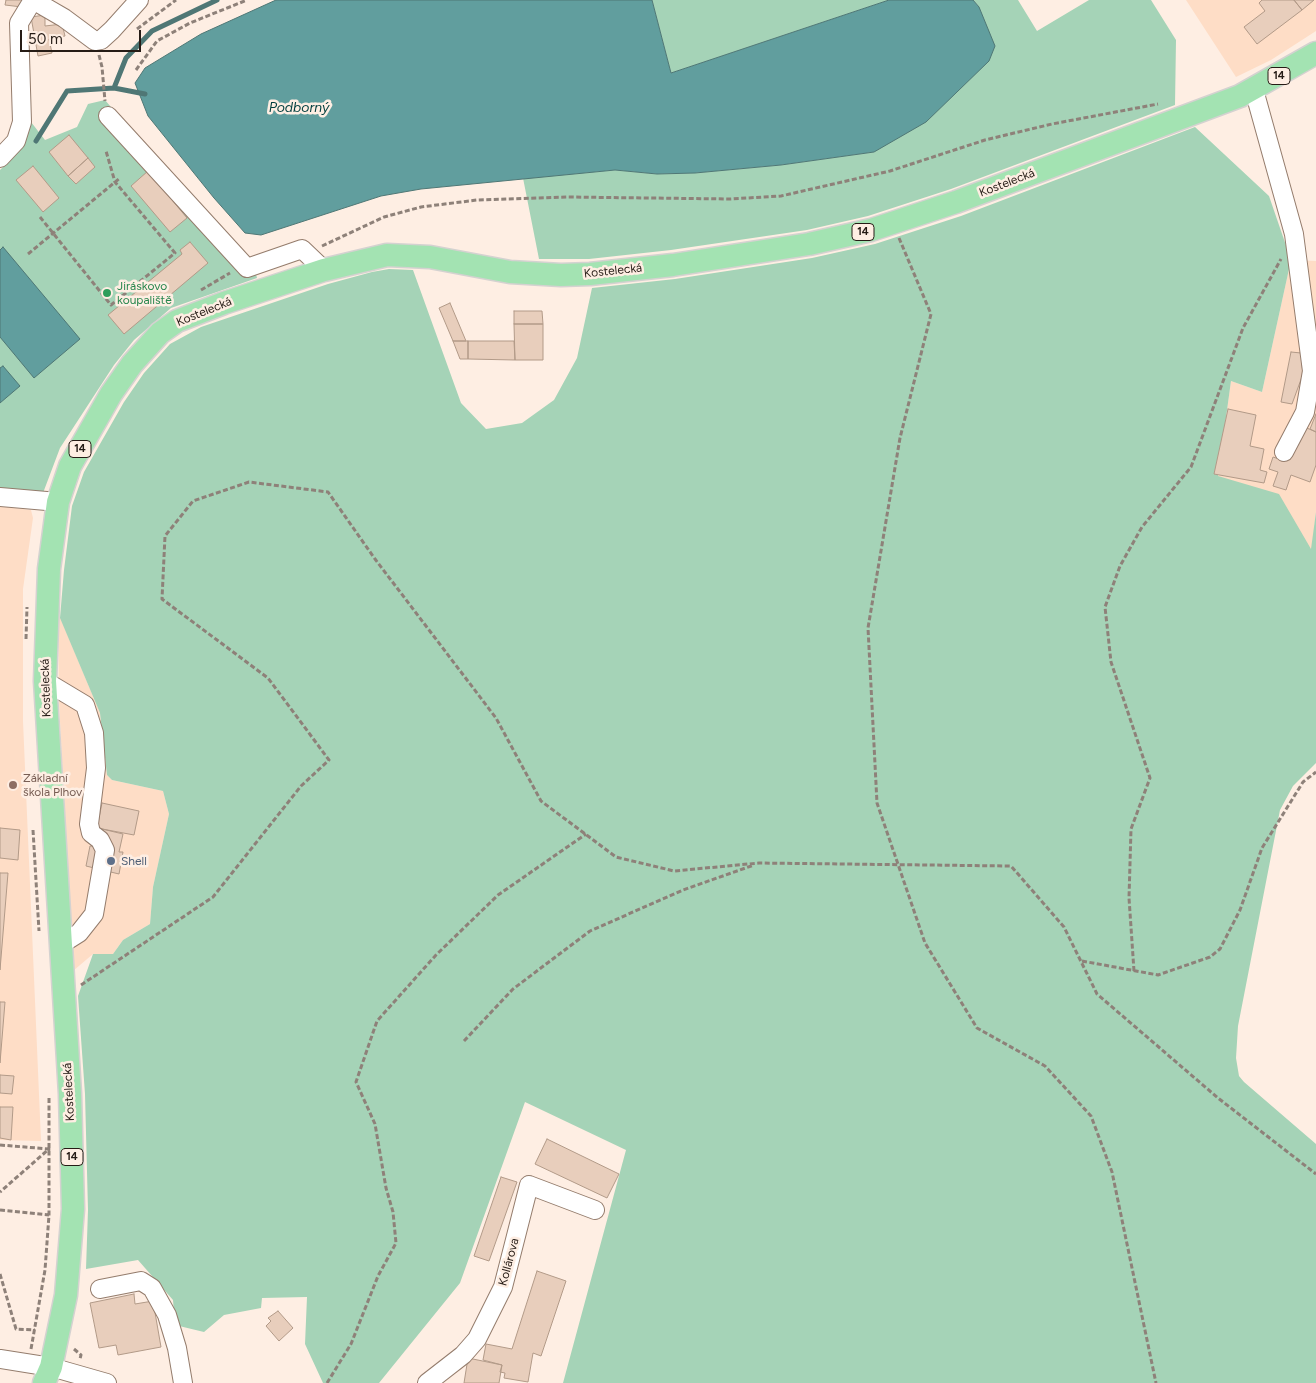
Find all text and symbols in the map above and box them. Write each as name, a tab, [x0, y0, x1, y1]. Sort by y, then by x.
scale bar	[22, 20, 144, 52]
text: 50 m	[28, 30, 63, 48]
road number: 14	[1268, 68, 1290, 84]
water label: Podborný	[269, 100, 329, 116]
street label: Kostelecká	[977, 166, 1037, 200]
road number: 14	[852, 223, 874, 240]
street label: Kostelecká	[583, 261, 643, 281]
place label: Jiráskovo koupaliště	[117, 279, 172, 307]
marker: Jiráskovo koupaliště	[101, 287, 113, 299]
street label: Kostelecká	[174, 294, 234, 330]
road number: 14	[69, 440, 91, 458]
street label: Kostelecká	[38, 659, 54, 717]
place label: Základní škola Plhov	[23, 771, 82, 799]
marker: Základní škola Plhov	[7, 779, 19, 791]
place label: Shell	[121, 854, 147, 868]
marker: Shell	[105, 855, 117, 867]
street label: Kostelecká	[60, 1063, 78, 1121]
road number: 14	[61, 1148, 83, 1166]
street label: Kollárova	[496, 1237, 522, 1287]

